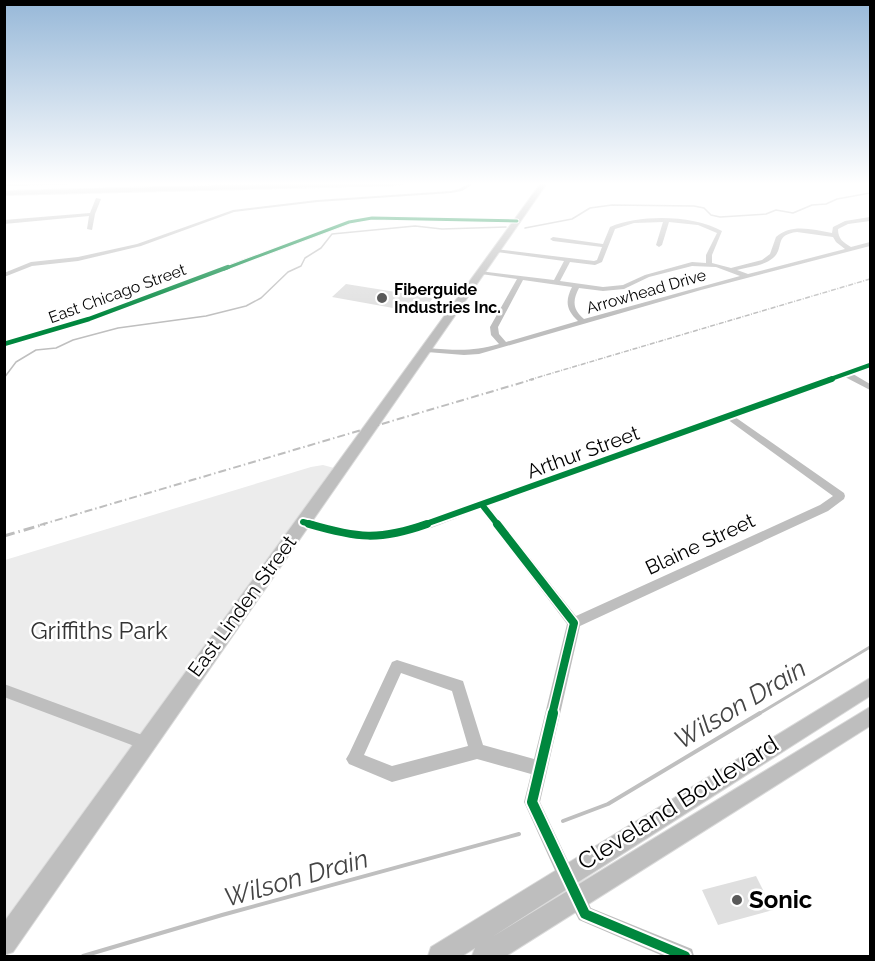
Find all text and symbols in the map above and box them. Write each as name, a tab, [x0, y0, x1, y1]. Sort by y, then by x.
street label: East Chicago Street	[46, 260, 189, 327]
street label: Arrowhead Drive	[584, 265, 708, 318]
place label: Fiberguide Industries Inc.	[394, 280, 501, 317]
marker: Fiberguide Industries Inc.	[375, 291, 389, 305]
street label: Arthur Street	[524, 420, 643, 483]
street label: Blaine Street	[641, 508, 759, 580]
street label: East Linden Street	[183, 531, 301, 681]
park label: Griffiths Park	[30, 616, 168, 645]
water label: Wilson Drain	[669, 653, 811, 755]
street label: Cleveland Boulevard	[572, 729, 783, 876]
water label: Wilson Drain	[220, 843, 372, 913]
place label: Sonic	[749, 885, 813, 914]
marker: Sonic	[730, 893, 744, 907]

